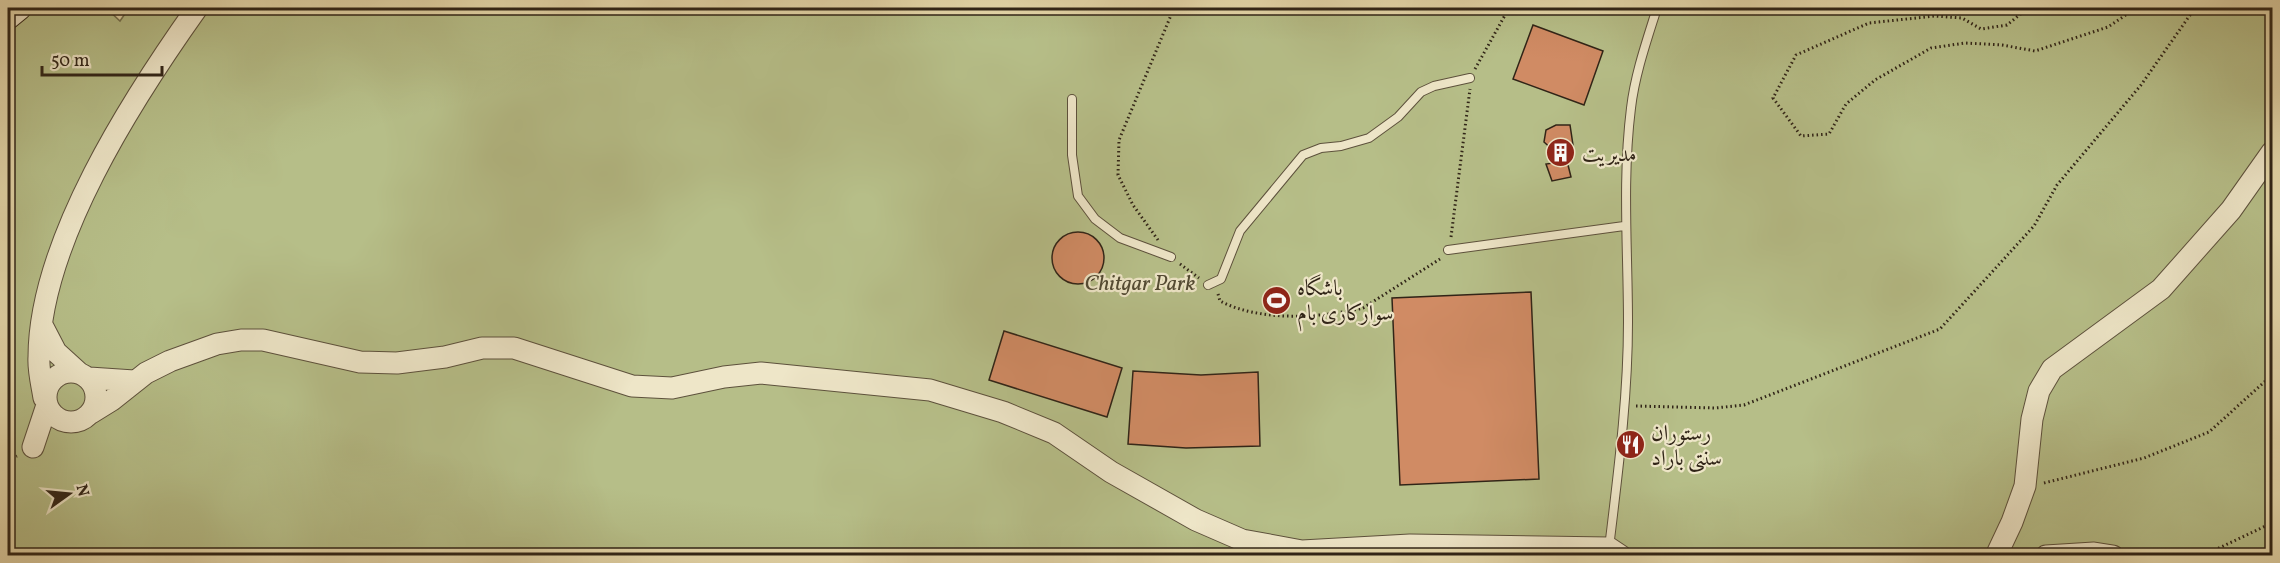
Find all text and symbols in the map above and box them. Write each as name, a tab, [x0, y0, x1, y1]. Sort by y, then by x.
scale bar	[42, 39, 162, 77]
text: 50 m	[51, 49, 90, 74]
building icon: مدیریت	[1545, 137, 1577, 169]
place label: مدیریت	[1582, 140, 1637, 171]
park label: Chitgar Park	[1084, 269, 1196, 300]
place label: باشگاه سوارکاری بام	[1297, 274, 1394, 332]
sports icon: باشگاه سوارکاری بام	[1260, 284, 1292, 316]
place label: رستوران سنتی باراد	[1651, 419, 1722, 475]
restaurant icon: رستوران سنتی باراد	[1614, 429, 1646, 461]
north arrow	[39, 464, 99, 524]
text: N	[69, 482, 94, 499]

